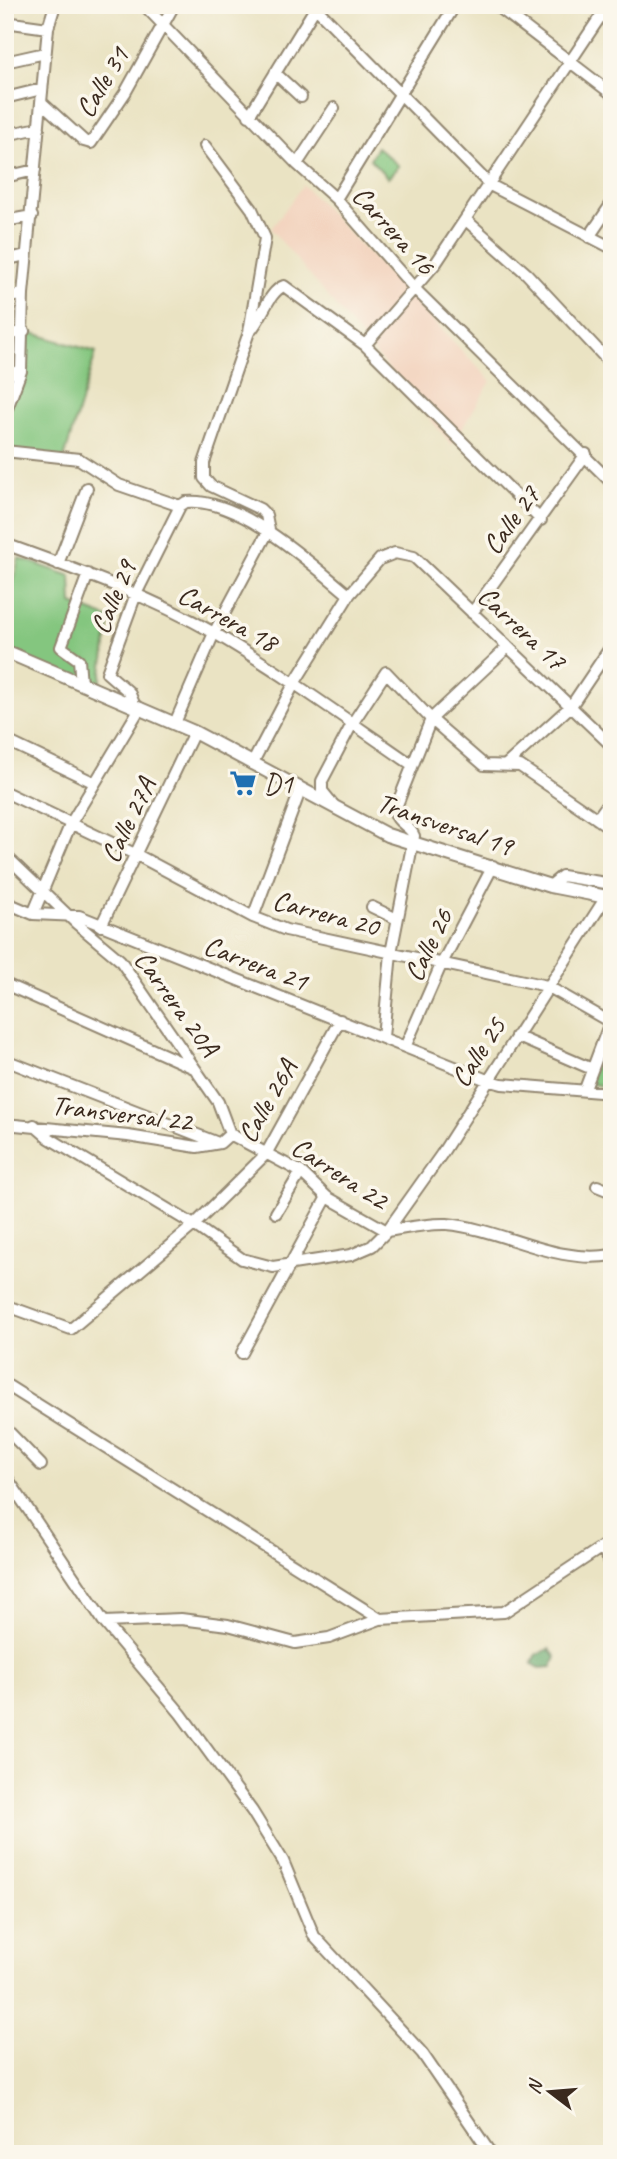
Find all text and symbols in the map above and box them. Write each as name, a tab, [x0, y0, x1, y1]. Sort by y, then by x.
street label: Calle 31	[67, 39, 137, 124]
street label: Carrera 16	[345, 178, 444, 283]
street label: Calle 27	[475, 478, 548, 561]
street label: Calle 29	[82, 553, 145, 639]
street label: Carrera 18	[172, 576, 286, 661]
street label: Carrera 17	[470, 578, 575, 679]
place label: D1	[264, 766, 294, 801]
supermarket icon: D1	[228, 768, 258, 798]
street label: Calle 27A	[93, 770, 164, 868]
street label: Transversal 19	[373, 784, 520, 864]
street label: Carrera 20	[269, 882, 385, 945]
street label: Calle 26	[396, 902, 461, 987]
street label: Carrera 21	[199, 927, 314, 999]
street label: Carrera 20A	[127, 943, 228, 1064]
street label: Calle 25	[443, 1009, 514, 1093]
street label: Calle 26A	[229, 1052, 306, 1149]
street label: Transversal 22	[50, 1087, 197, 1139]
street label: Carrera 22	[285, 1129, 397, 1218]
north arrow	[516, 2058, 586, 2128]
text: N	[521, 2076, 549, 2097]

